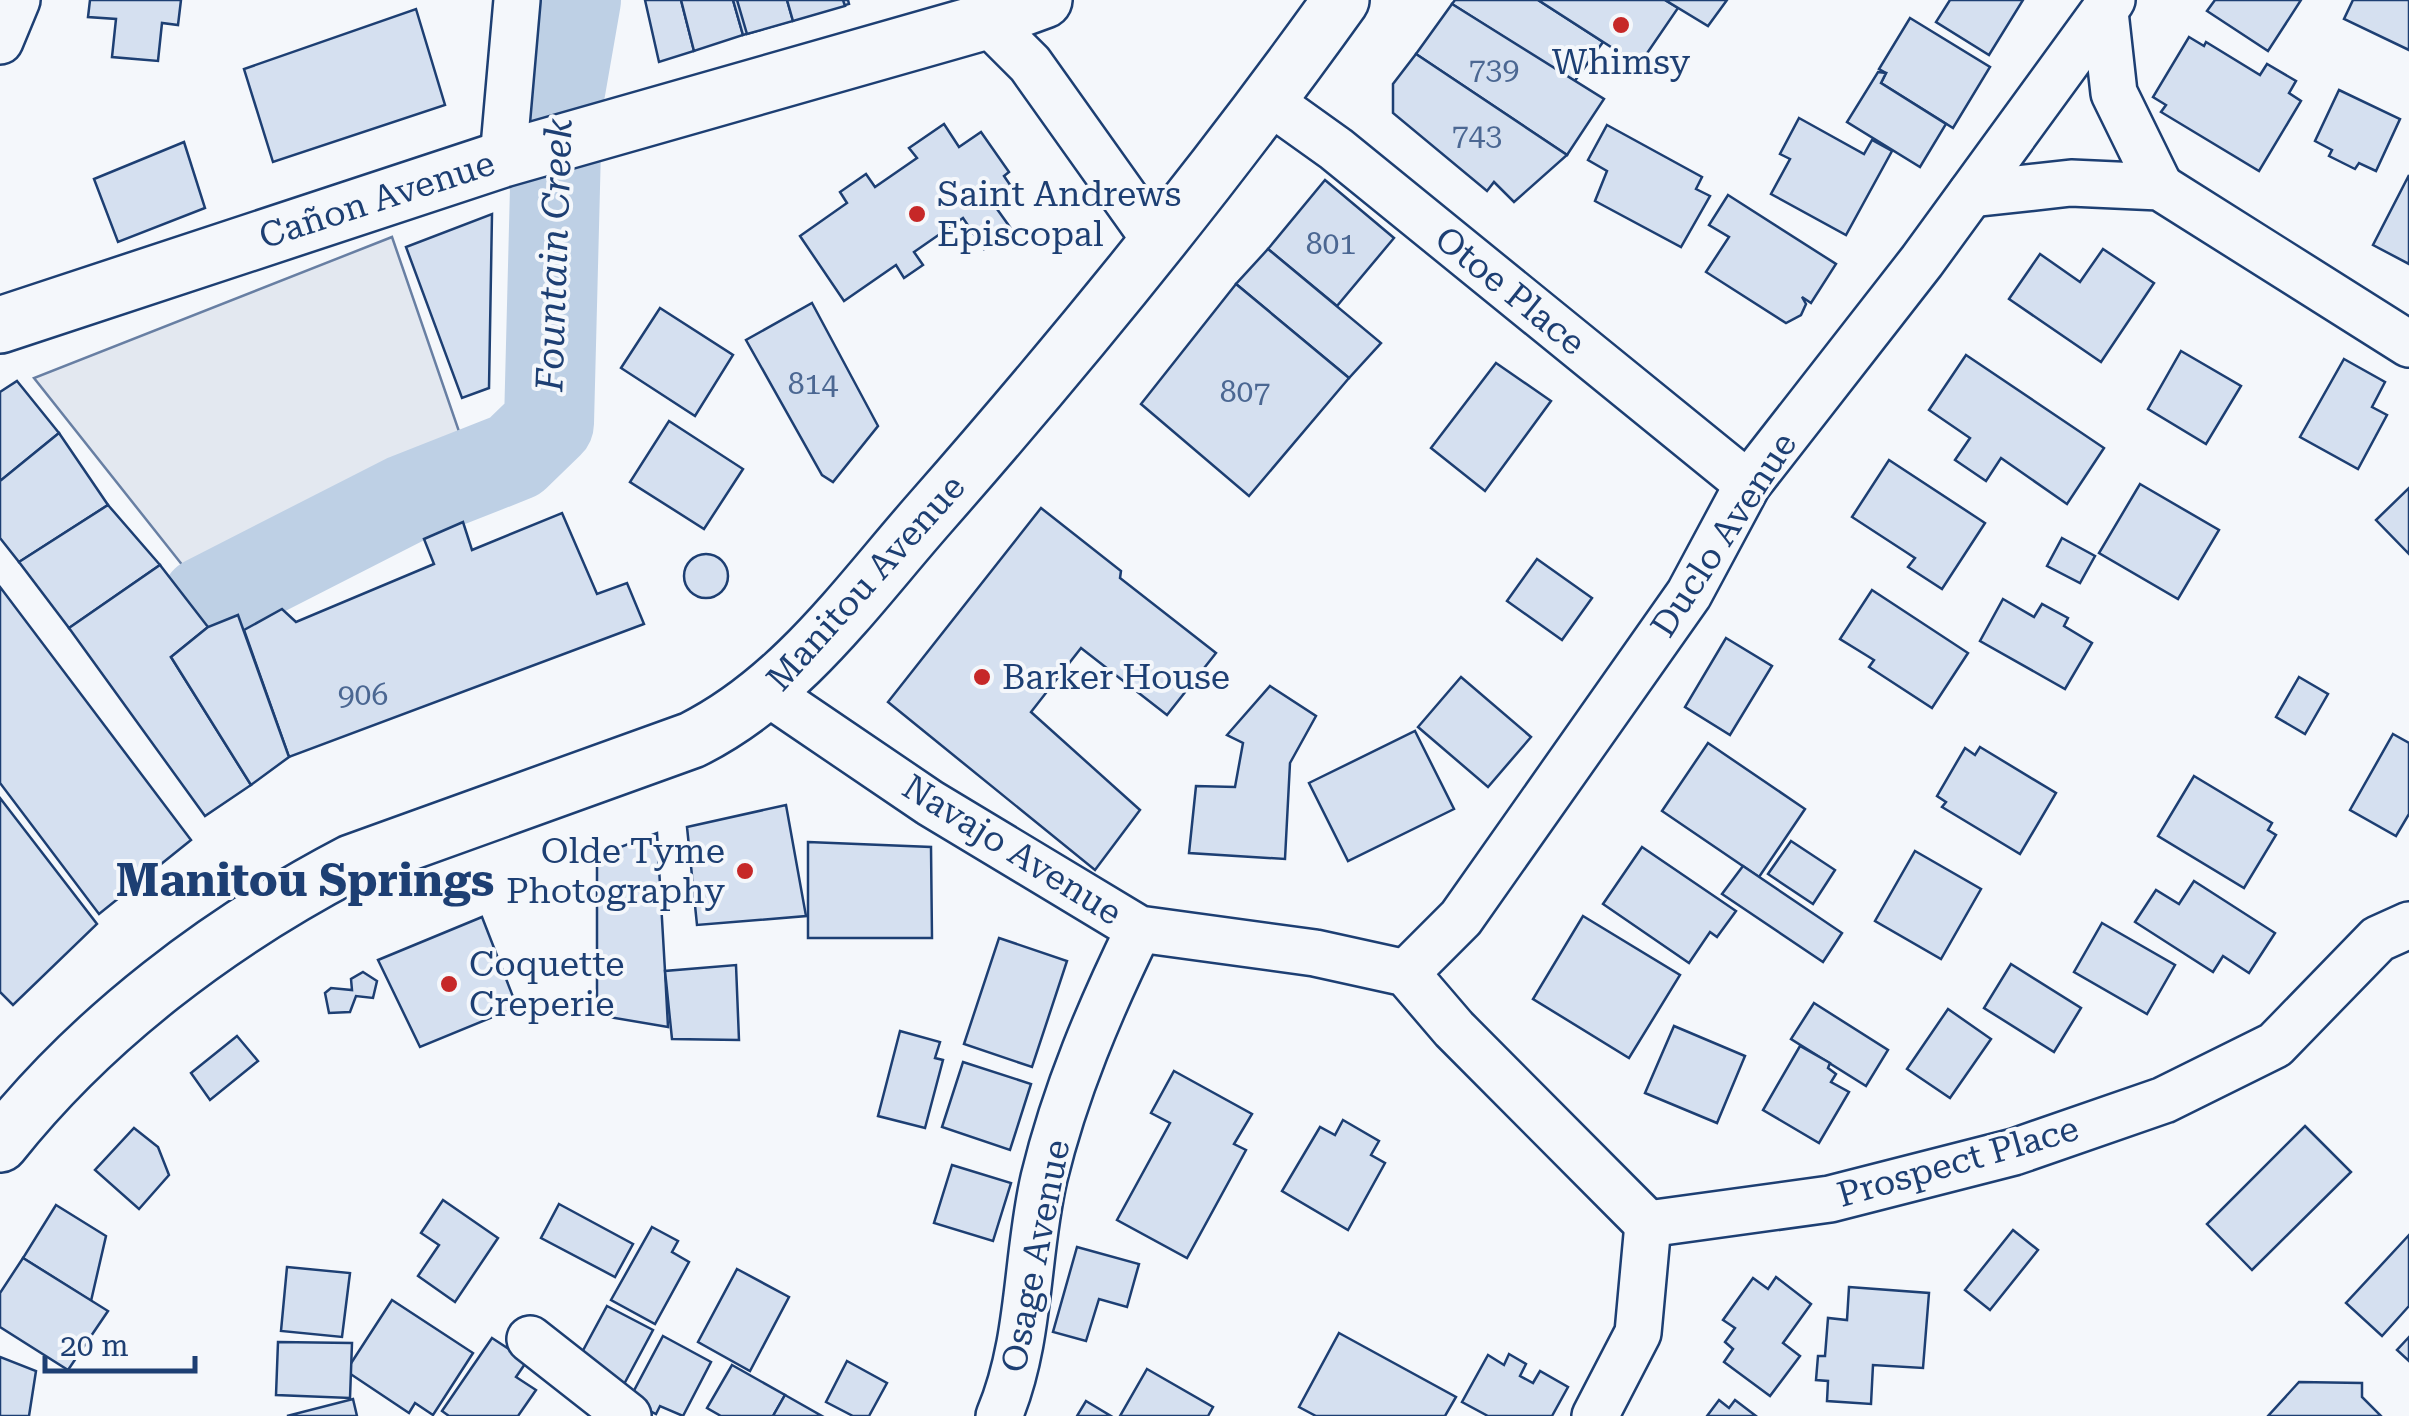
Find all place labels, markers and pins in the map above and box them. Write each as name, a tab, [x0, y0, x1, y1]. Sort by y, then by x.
marker: Whimsy	[1610, 14, 1632, 36]
place label: Whimsy	[1552, 42, 1691, 83]
place label: Saint Andrews Episcopal	[937, 174, 1181, 255]
marker: Saint Andrews Episcopal	[906, 203, 928, 225]
place label: Barker House	[1002, 657, 1230, 698]
marker: Barker House	[971, 666, 993, 688]
place label: Olde Tyme Photography	[506, 831, 725, 912]
marker: Olde Tyme Photography	[734, 860, 756, 882]
place label: Coquette Creperie	[469, 944, 624, 1025]
marker: Coquette Creperie	[438, 973, 460, 995]

